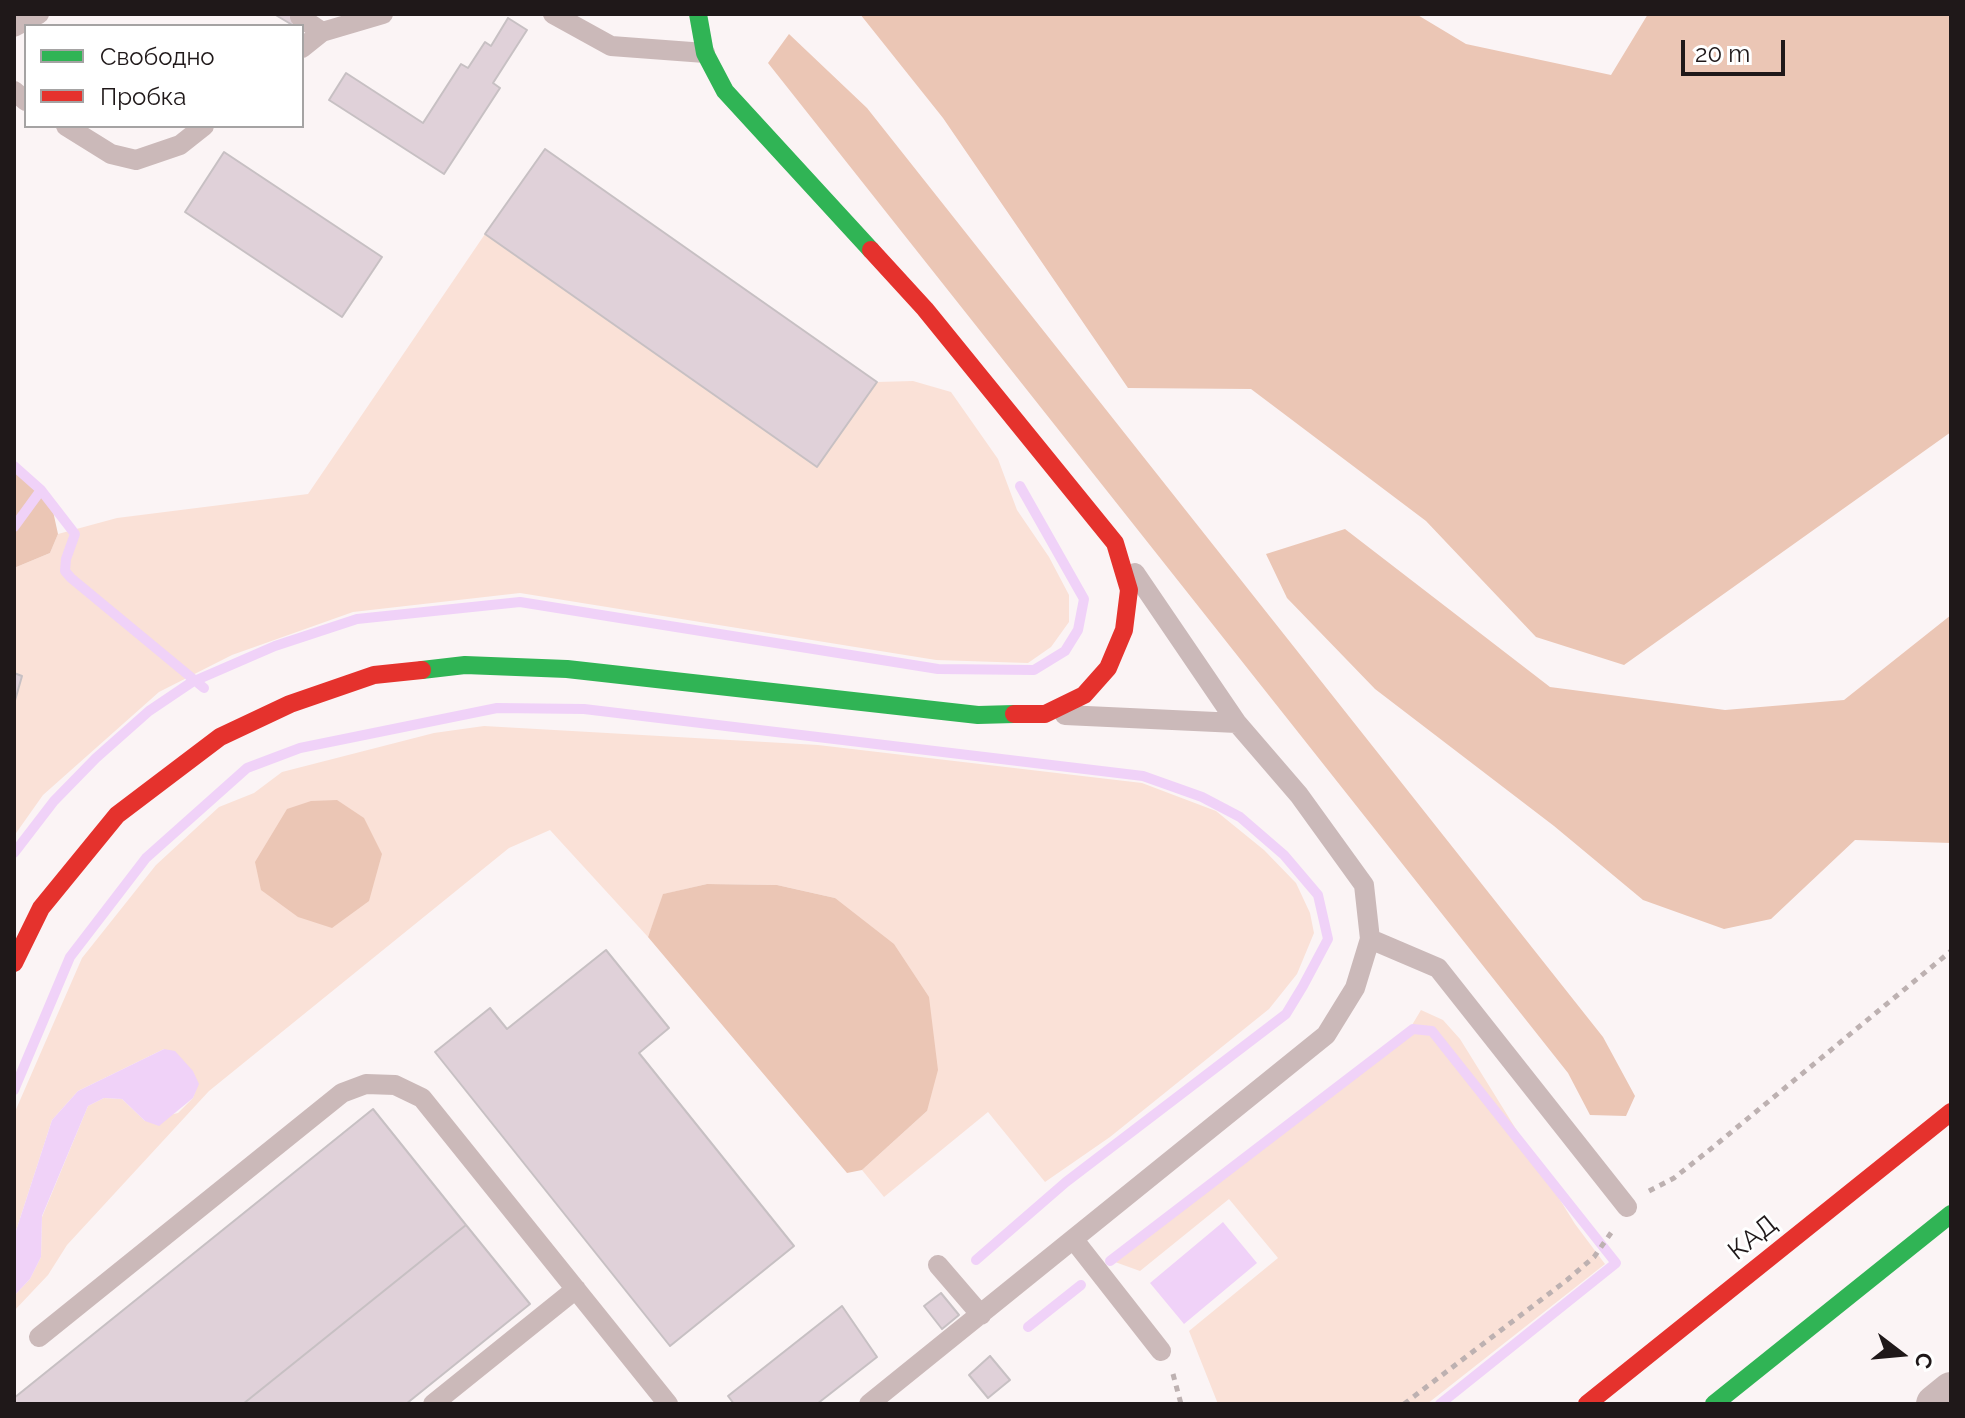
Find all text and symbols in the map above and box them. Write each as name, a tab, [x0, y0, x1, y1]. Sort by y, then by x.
legend	[24, 24, 304, 128]
scale bar	[1685, 24, 1789, 74]
text: 20 m	[1695, 39, 1750, 68]
text: Свободно	[100, 42, 215, 71]
text: Пробка	[100, 82, 186, 111]
street label: КАД	[1722, 1209, 1784, 1267]
north arrow	[1861, 1314, 1941, 1394]
text: С	[1909, 1350, 1939, 1371]

